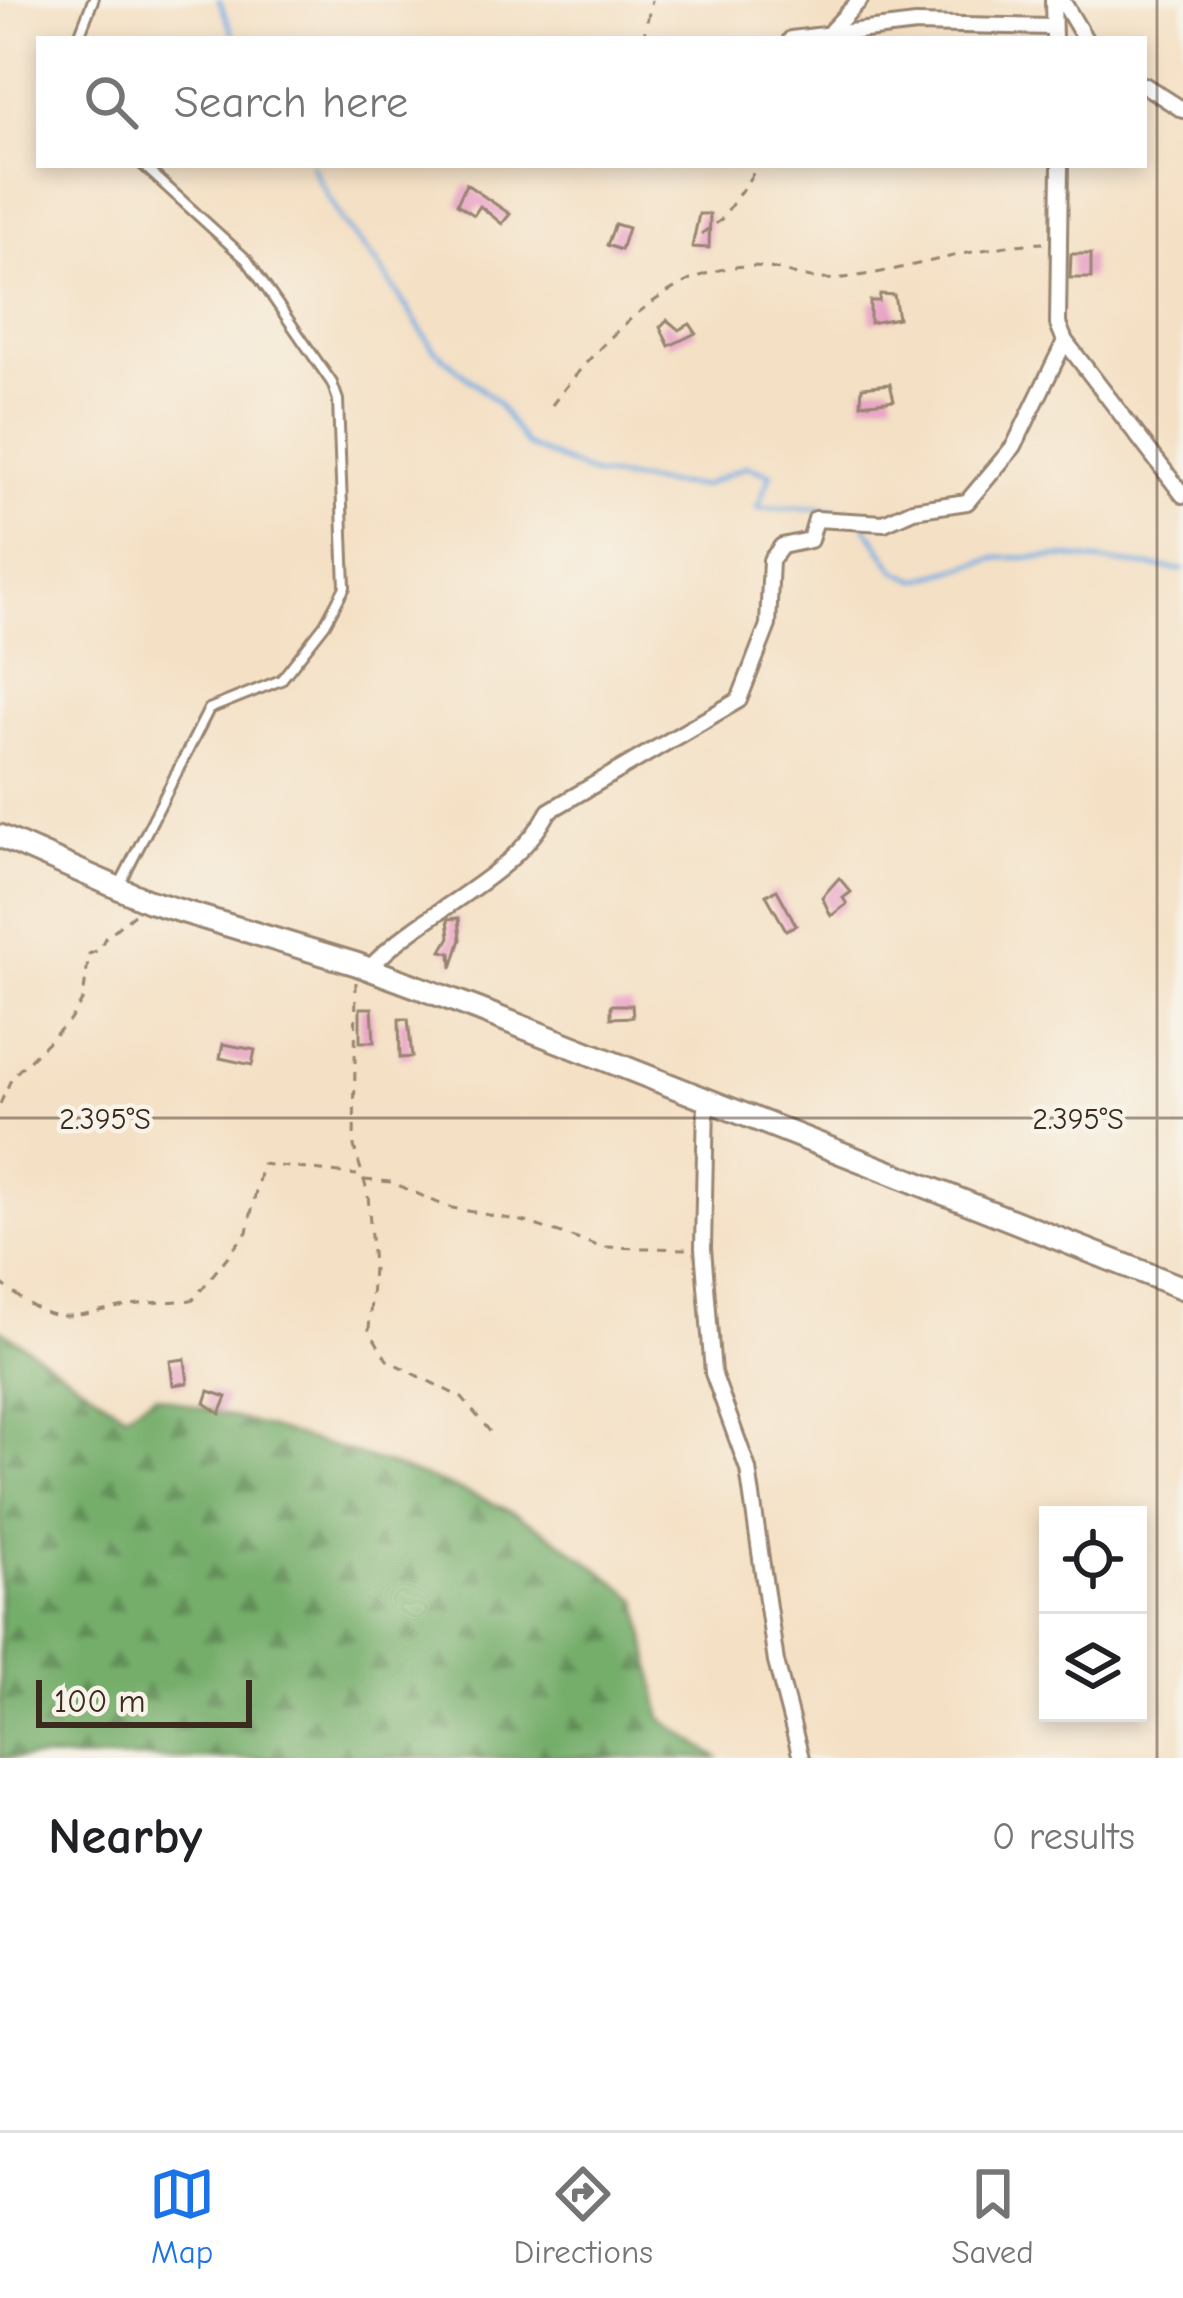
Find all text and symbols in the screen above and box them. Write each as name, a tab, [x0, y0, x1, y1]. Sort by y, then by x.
search box	[36, 36, 1147, 168]
icon: search	[78, 69, 144, 135]
text: Search here	[174, 76, 408, 128]
text: 2.395°S	[59, 1102, 151, 1137]
text: 2.395°S	[1032, 1102, 1124, 1137]
map controls	[1039, 1506, 1147, 1722]
button: locate	[1039, 1506, 1147, 1614]
button: layers	[1039, 1614, 1147, 1722]
scale bar	[36, 1674, 252, 1727]
text: 100 m	[54, 1682, 146, 1720]
text: Nearby	[48, 1807, 202, 1866]
text: 0 results	[992, 1814, 1135, 1859]
tab: Map	[149, 2161, 215, 2271]
tab: Directions	[514, 2161, 653, 2271]
tab: Saved	[951, 2161, 1034, 2271]

